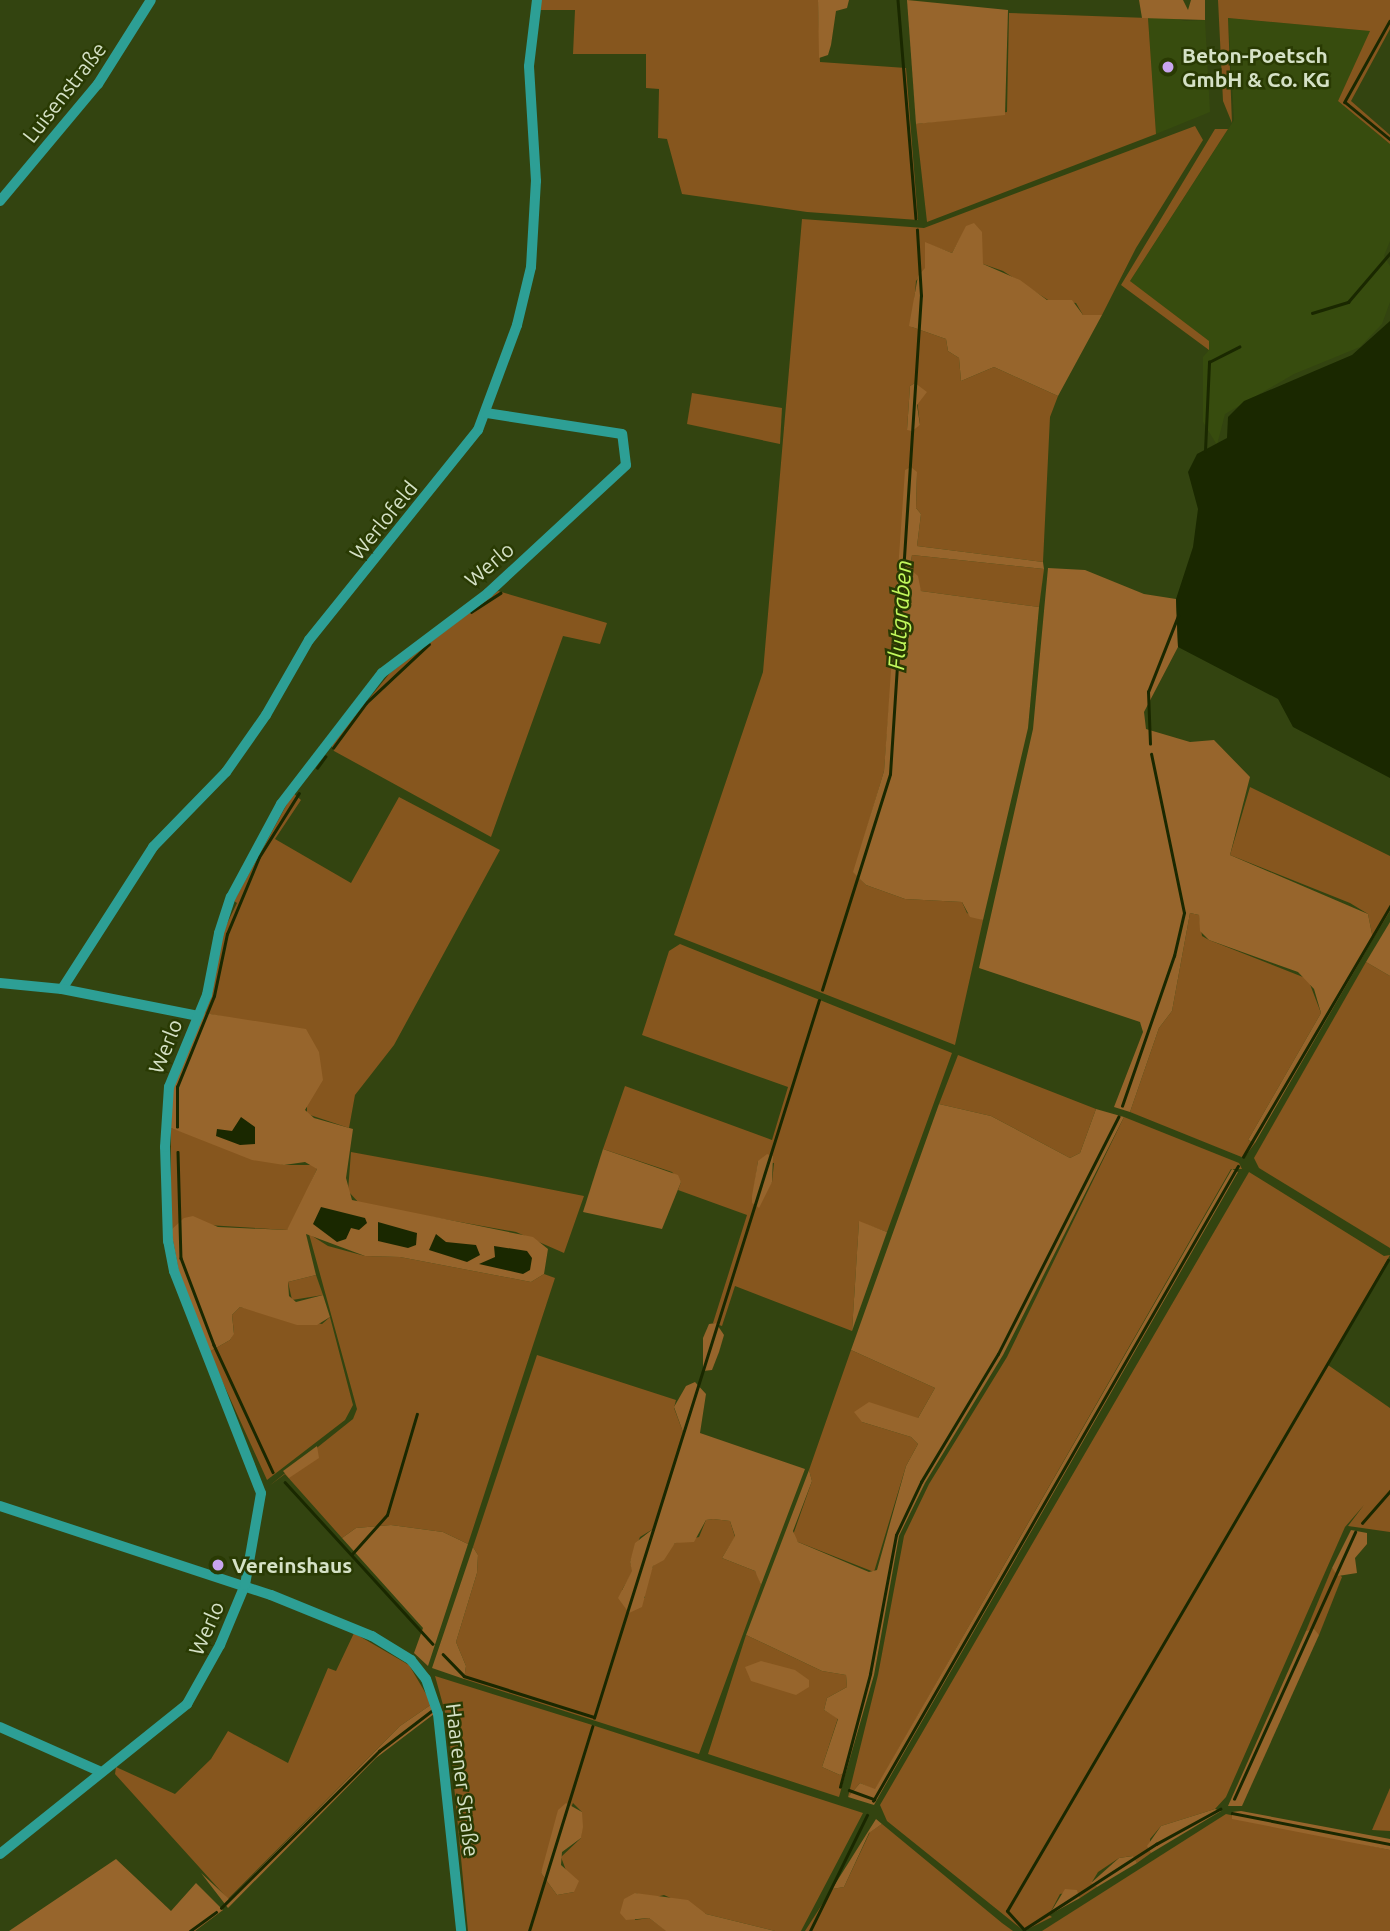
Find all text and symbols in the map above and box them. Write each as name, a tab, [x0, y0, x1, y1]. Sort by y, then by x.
street label: Luisenstraße	[17, 37, 111, 147]
place label: Beton-Poetsch GmbH & Co. KG	[1182, 42, 1330, 92]
marker: Beton-Poetsch GmbH & Co. KG	[1160, 59, 1176, 75]
street label: Werlofeld	[344, 476, 422, 564]
street label: Werlo	[459, 536, 519, 592]
water label: Flutgraben	[882, 559, 918, 671]
street label: Werlo	[143, 1015, 187, 1077]
place label: Vereinshaus	[232, 1552, 352, 1578]
marker: Vereinshaus	[210, 1557, 226, 1573]
street label: Werlo	[183, 1597, 229, 1659]
street label: Haarener Straße	[441, 1702, 485, 1858]

